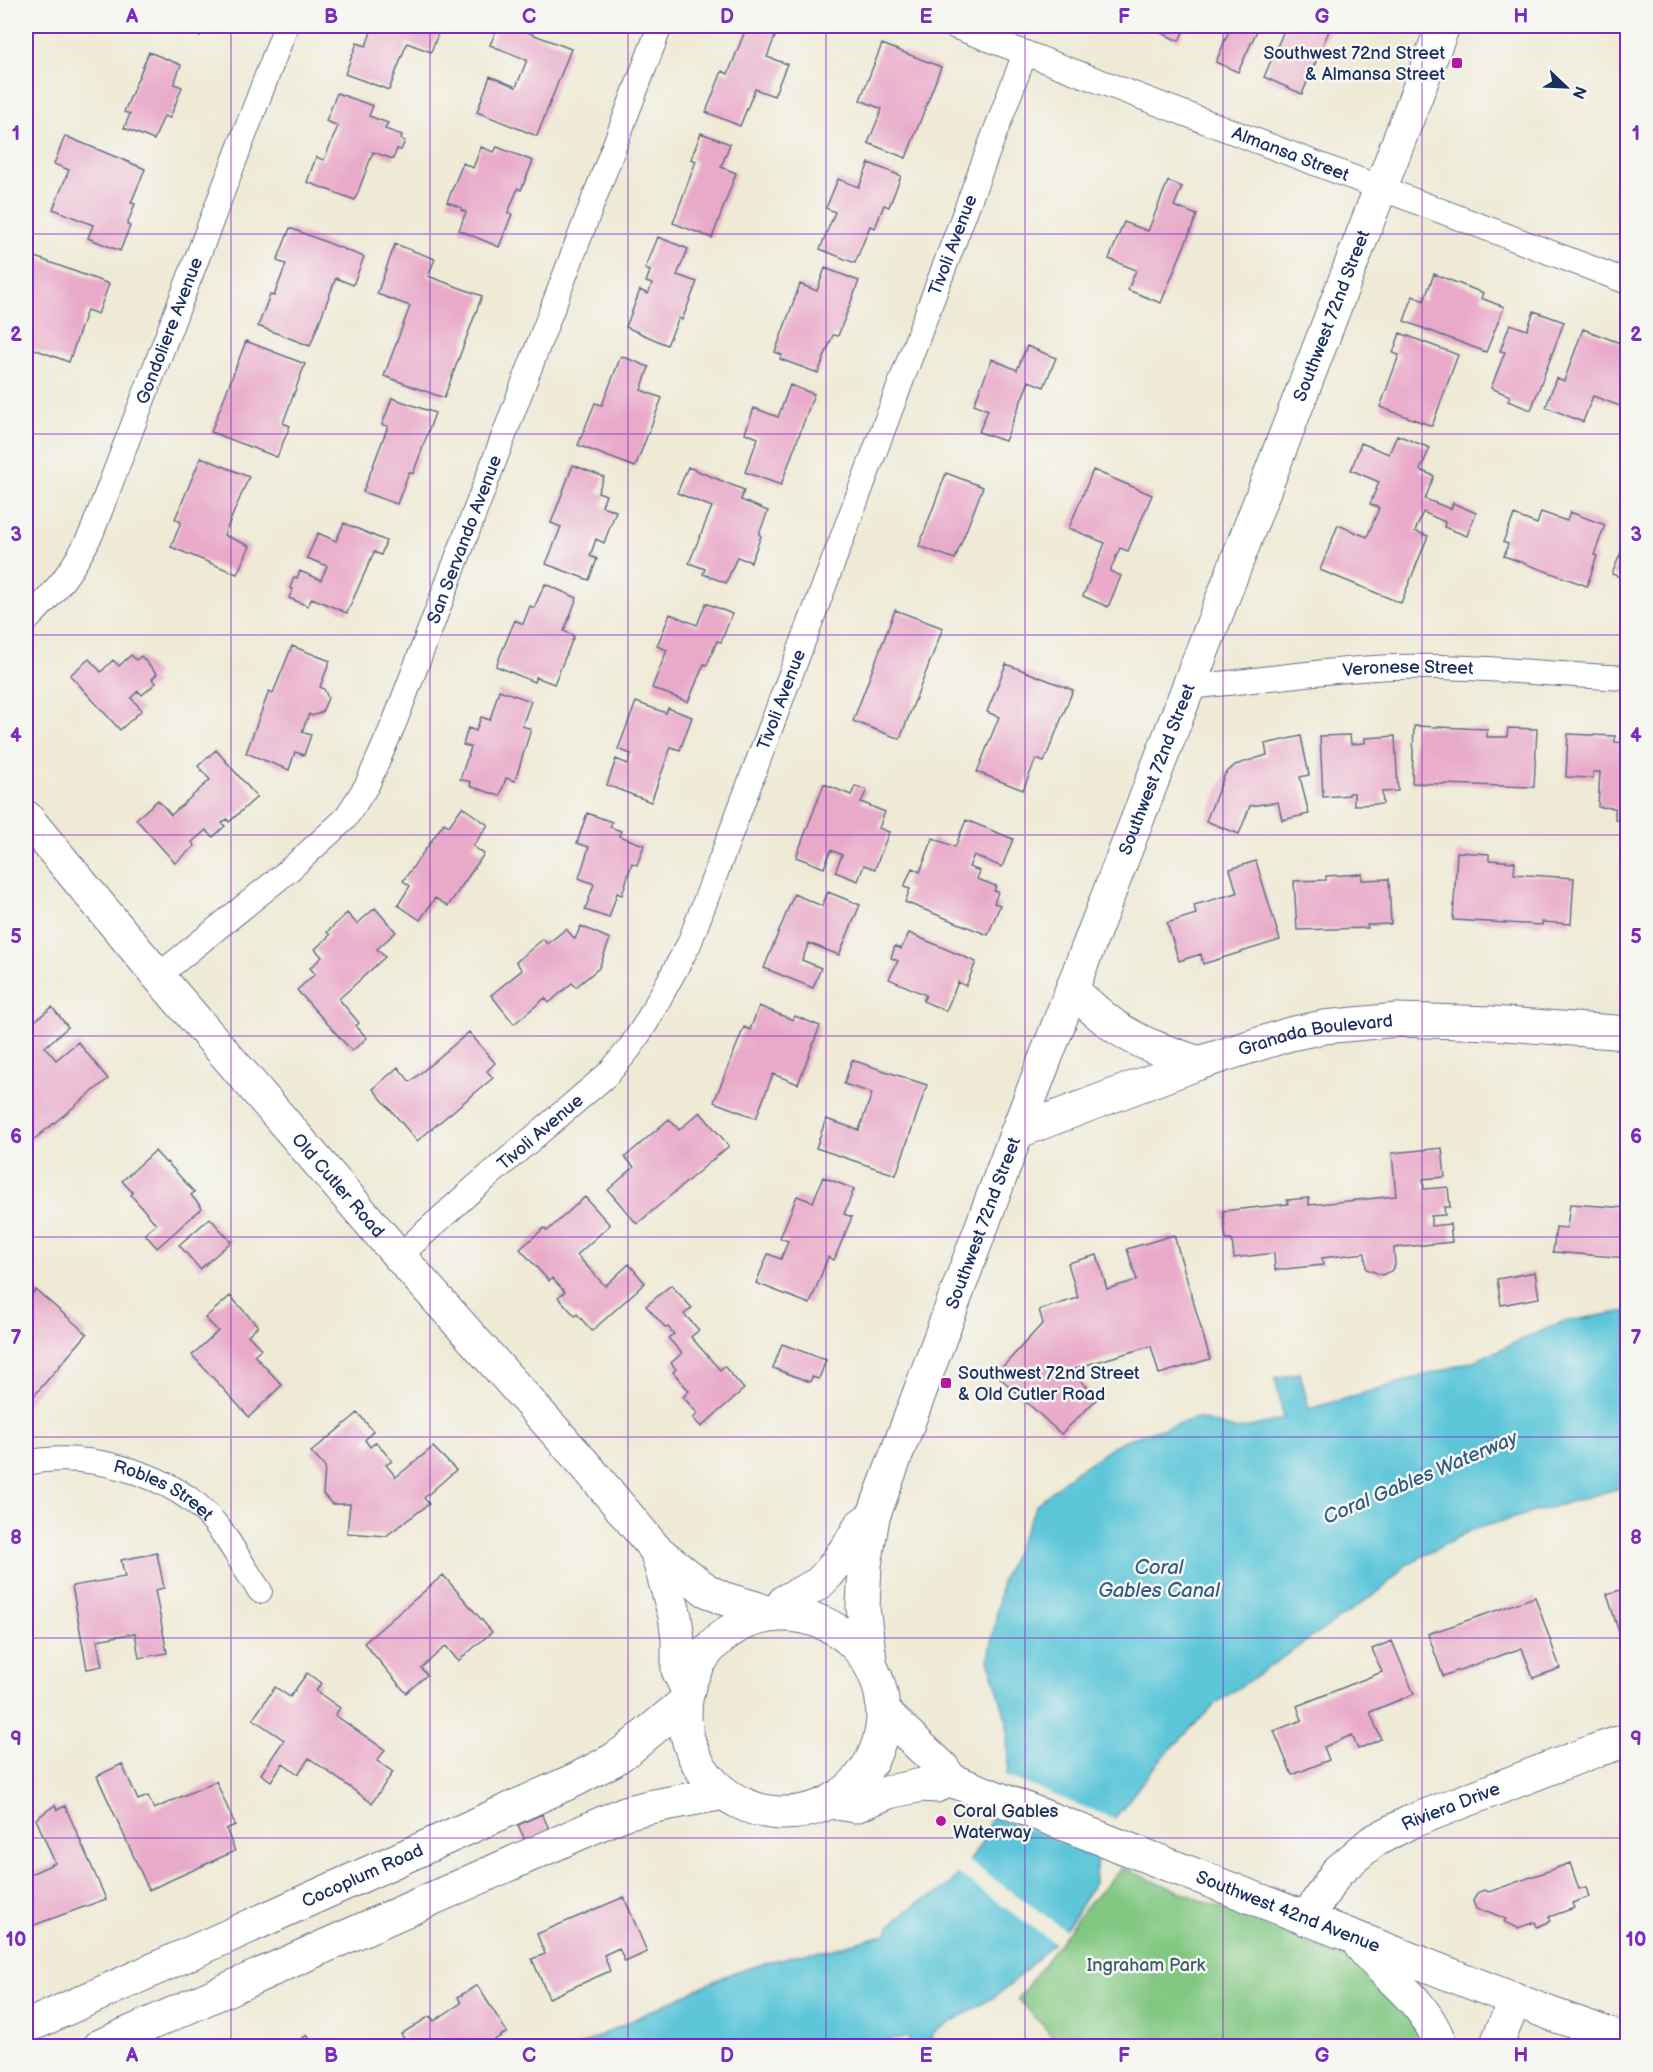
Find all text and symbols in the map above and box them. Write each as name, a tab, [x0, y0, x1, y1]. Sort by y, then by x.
text: A	[125, 5, 139, 29]
text: B	[324, 5, 338, 29]
text: C	[522, 5, 536, 29]
text: D	[720, 5, 734, 29]
text: E	[920, 5, 933, 29]
text: F	[1118, 5, 1130, 29]
text: G	[1315, 5, 1330, 29]
text: H	[1514, 5, 1528, 29]
place label: Southwest 72nd Street & Almansa Street	[1263, 43, 1445, 85]
marker: Southwest 72nd Street & Almansa Street	[1450, 56, 1464, 70]
north arrow	[1536, 57, 1596, 117]
text: N	[1567, 83, 1590, 102]
text: 1	[12, 122, 20, 146]
text: 1	[1632, 122, 1640, 146]
street label: Almansa Street	[1229, 123, 1352, 186]
street label: Tivoli Avenue	[925, 191, 982, 298]
street label: Southwest 72nd Street	[1289, 227, 1374, 405]
street label: Gondoliere Avenue	[132, 254, 207, 407]
text: 2	[10, 323, 22, 347]
text: 2	[1630, 323, 1642, 347]
street label: San Servando Avenue	[423, 452, 506, 627]
text: 3	[10, 523, 22, 547]
text: 3	[1630, 523, 1642, 547]
street label: Tivoli Avenue	[753, 646, 810, 753]
street label: Veronese Street	[1342, 657, 1475, 681]
street label: Southwest 72nd Street	[1115, 680, 1200, 858]
text: 4	[10, 724, 22, 748]
text: 4	[1630, 724, 1642, 748]
text: 5	[10, 925, 22, 949]
text: 5	[1630, 925, 1642, 949]
street label: Granada Boulevard	[1236, 1010, 1394, 1061]
street label: Tivoli Avenue	[493, 1090, 588, 1175]
text: 6	[10, 1125, 22, 1149]
text: 6	[1630, 1125, 1642, 1149]
street label: Old Cutler Road	[287, 1129, 388, 1242]
street label: Southwest 72nd Street	[942, 1134, 1025, 1312]
text: 7	[10, 1326, 22, 1350]
text: 7	[1630, 1326, 1642, 1350]
place label: Southwest 72nd Street & Old Cutler Road	[958, 1363, 1140, 1405]
marker: Southwest 72nd Street & Old Cutler Road	[939, 1376, 953, 1390]
water label: Coral Gables Waterway	[1320, 1426, 1522, 1530]
street label: Robles Street	[111, 1456, 218, 1525]
text: 8	[10, 1526, 22, 1550]
text: 8	[1630, 1526, 1642, 1550]
water label: Coral Gables Canal	[1098, 1556, 1221, 1603]
text: 9	[10, 1727, 22, 1751]
text: 9	[1630, 1727, 1642, 1751]
street label: Riviera Drive	[1398, 1778, 1503, 1836]
place label: Coral Gables Waterway	[953, 1801, 1059, 1843]
marker: Coral Gables Waterway	[934, 1814, 948, 1828]
street label: Cocoplum Road	[299, 1840, 427, 1912]
street label: Southwest 42nd Avenue	[1193, 1867, 1383, 1957]
text: 10	[6, 1928, 26, 1952]
text: 10	[1626, 1928, 1646, 1952]
park label: Ingraham Park	[1087, 1955, 1205, 1976]
text: A	[125, 2044, 139, 2068]
text: B	[324, 2044, 338, 2068]
text: C	[522, 2044, 536, 2068]
text: D	[720, 2044, 734, 2068]
text: E	[920, 2044, 933, 2068]
text: F	[1118, 2044, 1130, 2068]
text: G	[1315, 2044, 1330, 2068]
text: H	[1514, 2044, 1528, 2068]

